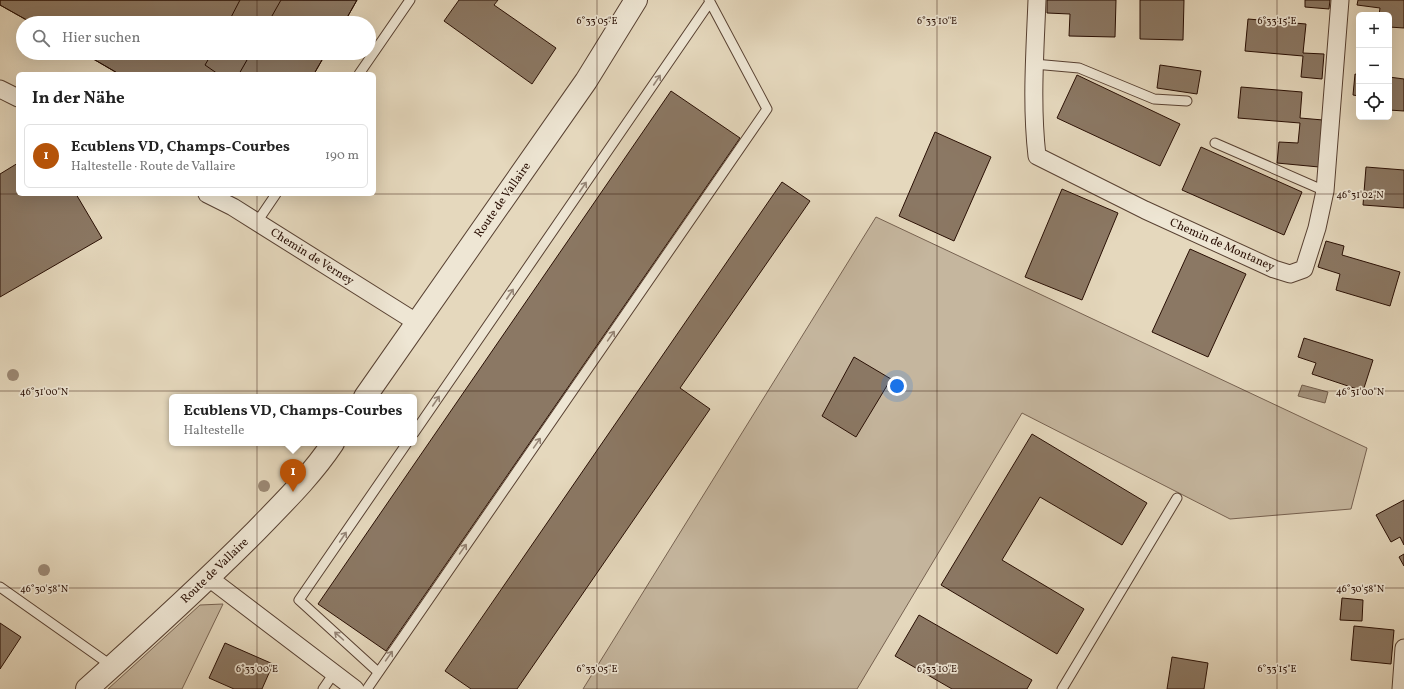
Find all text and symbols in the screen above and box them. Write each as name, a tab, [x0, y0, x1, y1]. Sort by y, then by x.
map controls	[1356, 12, 1392, 120]
button: +	[1356, 12, 1392, 48]
text: 6°33'05"E	[577, 14, 617, 28]
text: 6°33'10"E	[917, 14, 957, 28]
text: 6°33'15"E	[1257, 14, 1297, 28]
search box	[16, 16, 376, 60]
icon: search	[30, 27, 52, 49]
text: Hier suchen	[62, 28, 140, 49]
button: −	[1356, 48, 1392, 84]
one-way arrow	[653, 74, 661, 85]
button: locate	[1356, 84, 1392, 120]
text: In der Nähe	[32, 87, 125, 110]
text: Ecublens VD, Champs-Courbes	[71, 137, 290, 158]
text: 1	[43, 147, 49, 165]
text: 190 m	[325, 147, 359, 165]
text: Haltestelle · Route de Vallaire	[71, 158, 235, 176]
street label: Route de Vallaire	[471, 159, 535, 241]
one-way arrow	[579, 181, 587, 192]
text: 46°31'02"N	[1336, 188, 1384, 202]
street label: Chemin de Montaney	[1167, 215, 1277, 276]
street label: Chemin de Verney	[267, 225, 357, 289]
one-way arrow	[506, 289, 514, 300]
one-way arrow	[607, 330, 615, 341]
your location	[887, 376, 907, 396]
text: 46°31'00"N	[20, 385, 69, 399]
text: 46°31'00"N	[1336, 385, 1385, 399]
popup	[169, 394, 417, 446]
one-way arrow	[432, 396, 440, 407]
text: Ecublens VD, Champs-Courbes	[184, 401, 402, 422]
text: Haltestelle	[184, 422, 244, 440]
one-way arrow	[533, 437, 541, 448]
pin: 1	[280, 459, 306, 492]
one-way arrow	[338, 532, 347, 543]
street label: Route de Vallaire	[178, 534, 253, 607]
one-way arrow	[459, 544, 467, 555]
text: 46°30'58"N	[20, 582, 69, 596]
text: 46°30'58"N	[1336, 582, 1385, 596]
one-way arrow	[333, 632, 344, 641]
one-way arrow	[385, 651, 393, 662]
text: 6°33'00"E	[236, 662, 278, 676]
text: 6°33'05"E	[577, 662, 617, 676]
text: 6°33'10"E	[917, 662, 957, 676]
text: 6°33'15"E	[1257, 662, 1297, 676]

